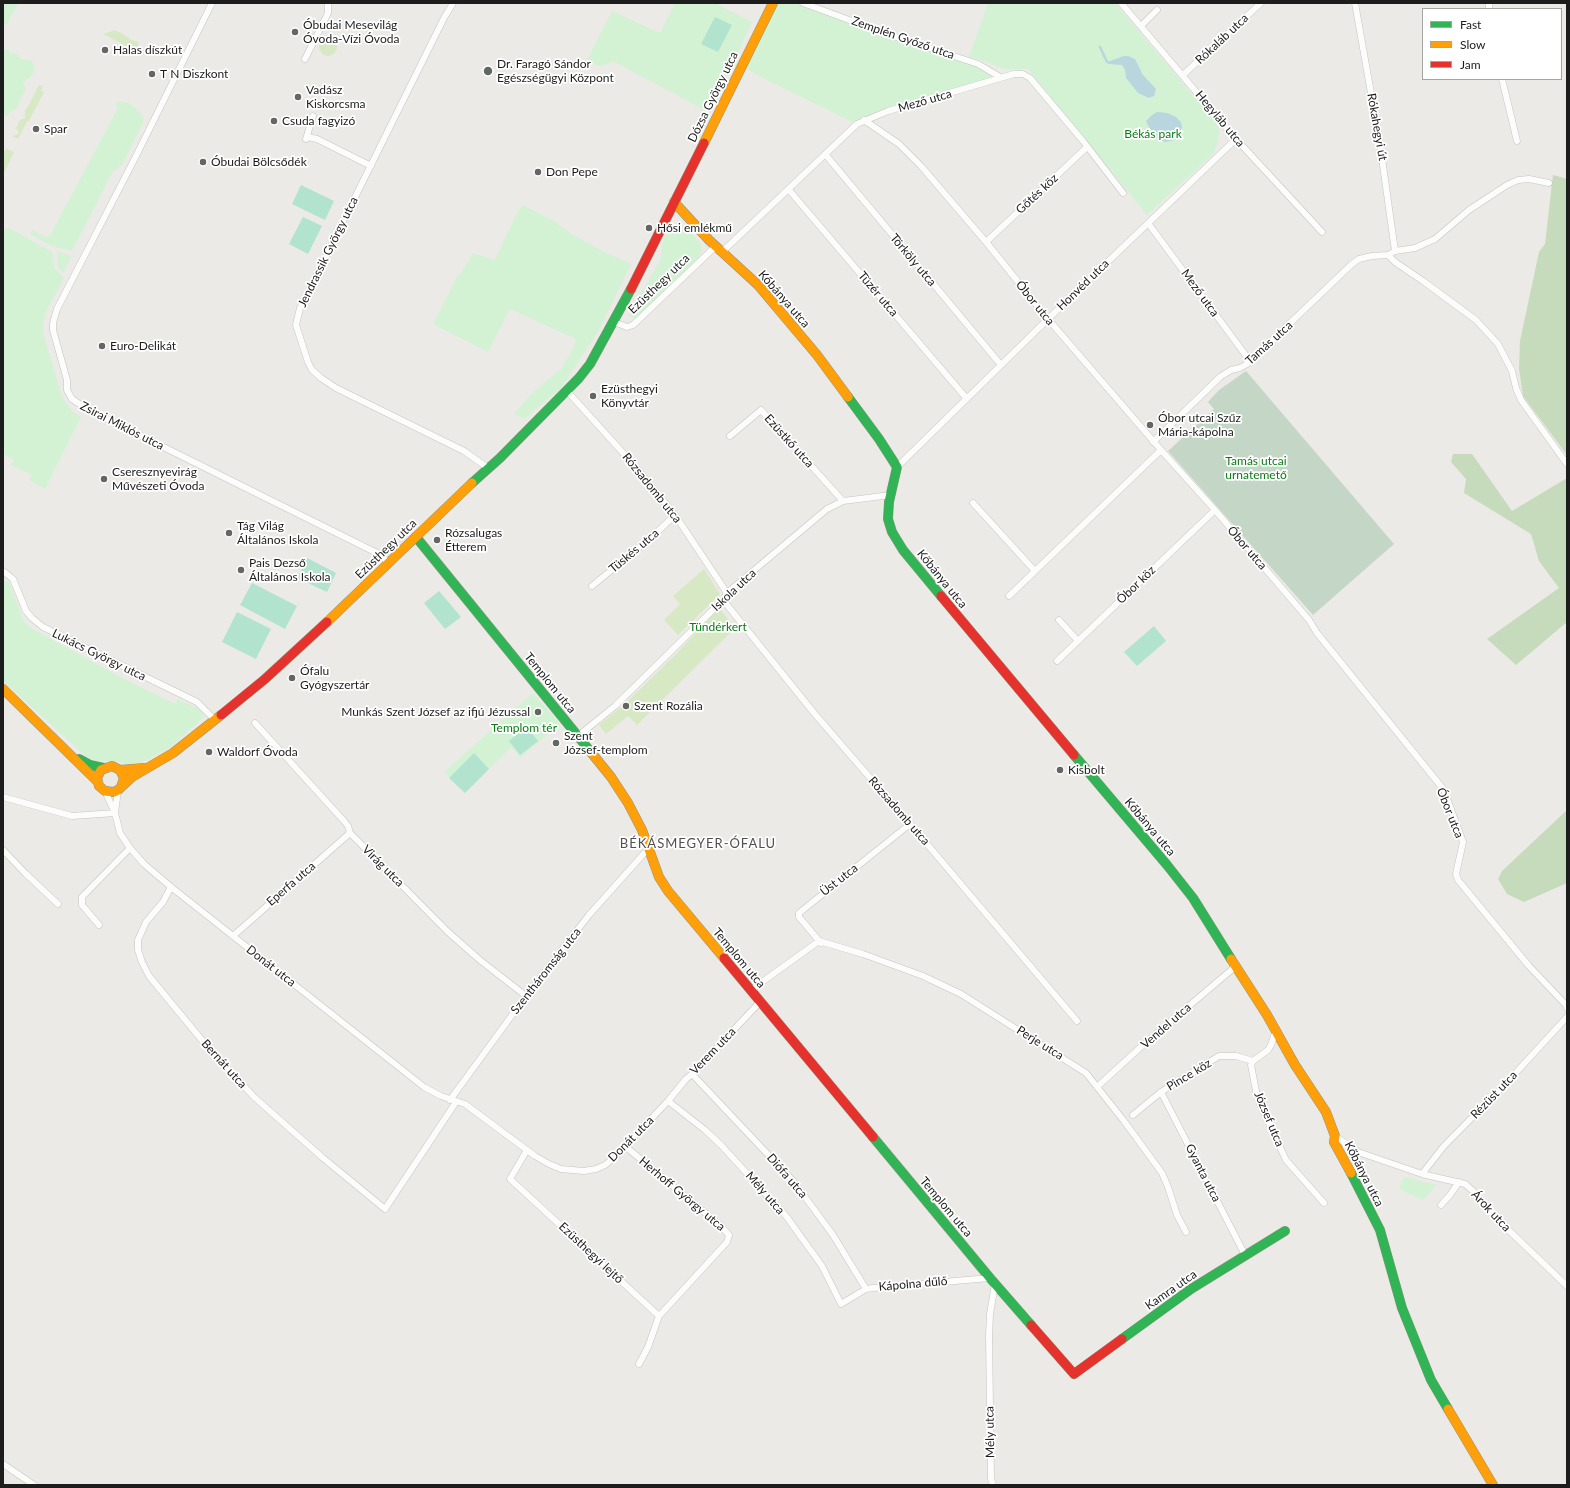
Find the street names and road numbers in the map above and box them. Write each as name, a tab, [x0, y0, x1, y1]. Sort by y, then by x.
street label: Rókaláb utca	[1193, 11, 1251, 67]
street label: Zemplén Győző utca	[850, 14, 956, 62]
street label: Dózsa György utca	[685, 49, 741, 145]
street label: Mező utca	[897, 86, 953, 116]
street label: Hegyláb utca	[1192, 88, 1248, 150]
street label: Rókahegyi út	[1364, 92, 1390, 162]
street label: Gőtés köz	[1013, 171, 1061, 217]
street label: Jendrassik György utca	[295, 194, 361, 310]
street label: Törköly utca	[887, 231, 939, 289]
street label: Ezüsthegy utca	[625, 251, 693, 317]
street label: Honvéd utca	[1054, 256, 1112, 314]
street label: Mező utca	[1178, 266, 1222, 320]
street label: Kőbánya utca	[755, 267, 813, 331]
street label: Tüzér utca	[855, 269, 901, 319]
street label: Óbor utca	[1013, 278, 1057, 328]
street label: Tamás utca	[1242, 318, 1296, 368]
street label: Zsirai Miklós utca	[78, 399, 166, 453]
street label: Ezüstkő utca	[761, 411, 817, 471]
street label: Rózsadomb utca	[619, 450, 685, 526]
street label: Ezüsthegy utca	[352, 516, 420, 582]
street label: Óbor utca	[1224, 523, 1270, 573]
street label: Tüskés utca	[606, 526, 662, 576]
street label: Kőbánya utca	[914, 547, 970, 611]
street label: Óbor köz	[1114, 563, 1158, 607]
street label: Iskola utca	[709, 566, 759, 614]
street label: Lukács György utca	[50, 626, 148, 684]
street label: Templom utca	[521, 650, 579, 716]
street label: Rózsadomb utca	[865, 774, 933, 848]
street label: Óbor utca	[1433, 786, 1467, 840]
street label: Kőbánya utca	[1122, 795, 1178, 859]
street label: Virág utca	[359, 842, 407, 890]
street label: Eperfa utca	[264, 859, 318, 909]
street label: Üst utca	[817, 861, 861, 899]
street label: Szentháromság utca	[508, 925, 584, 1017]
street label: Templom utca	[710, 925, 768, 991]
street label: Donát utca	[244, 942, 298, 990]
street label: Vendel utca	[1138, 1000, 1194, 1052]
street label: Perje utca	[1014, 1023, 1066, 1063]
street label: Verem utca	[687, 1025, 739, 1077]
street label: Bernát utca	[198, 1037, 250, 1091]
street label: Pince köz	[1164, 1056, 1214, 1094]
street label: Rézüst utca	[1468, 1068, 1520, 1122]
street label: József utca	[1251, 1089, 1287, 1149]
street label: Donát utca	[605, 1113, 657, 1165]
street label: Kőbánya utca	[1341, 1139, 1387, 1209]
street label: Gyanta utca	[1182, 1142, 1224, 1204]
street label: Diófa utca	[764, 1151, 810, 1201]
street label: Herhoff György utca	[636, 1154, 728, 1234]
street label: Mély utca	[742, 1169, 788, 1217]
street label: Templom utca	[917, 1174, 975, 1240]
street label: Árok utca	[1468, 1187, 1514, 1235]
street label: Ezüsthegyi lejtő	[556, 1219, 626, 1287]
street label: Kamra utca	[1142, 1267, 1200, 1313]
street label: Kápolna dűlő	[878, 1274, 948, 1294]
street label: Mély utca	[982, 1406, 998, 1458]

